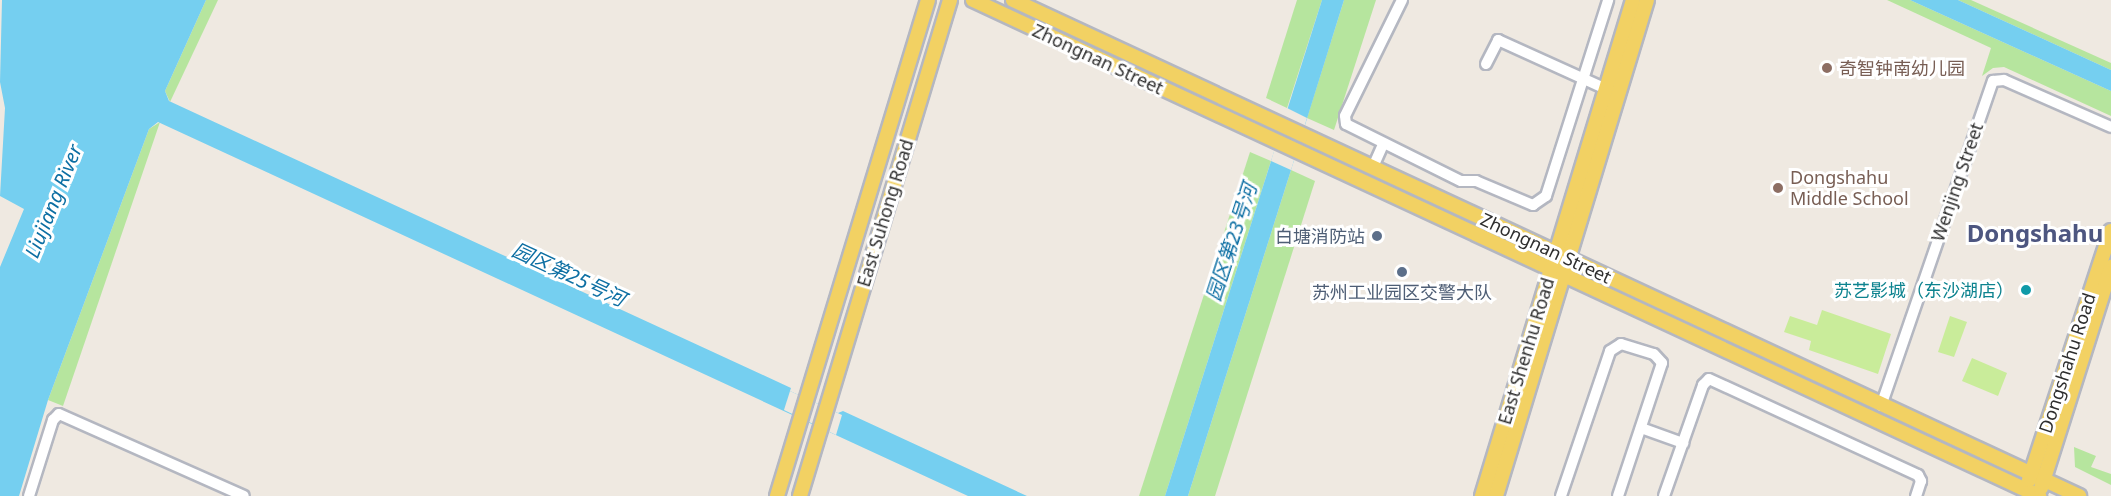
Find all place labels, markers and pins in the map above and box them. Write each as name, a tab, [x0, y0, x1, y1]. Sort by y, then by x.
place label: 奇智钟南幼儿园	[1839, 57, 1965, 79]
marker: 奇智钟南幼儿园	[1820, 61, 1834, 75]
place label: Dongshahu Middle School	[1790, 167, 1909, 210]
marker: Dongshahu Middle School	[1771, 181, 1785, 195]
place label: 白塘消防站	[1275, 225, 1365, 247]
marker: 白塘消防站	[1370, 229, 1384, 243]
marker: 苏州工业园区交警大队	[1395, 265, 1409, 279]
place label: 苏艺影城（东沙湖店）	[1834, 279, 2014, 301]
place label: 苏州工业园区交警大队	[1312, 281, 1492, 303]
marker: 苏艺影城（东沙湖店）	[2019, 283, 2033, 297]

